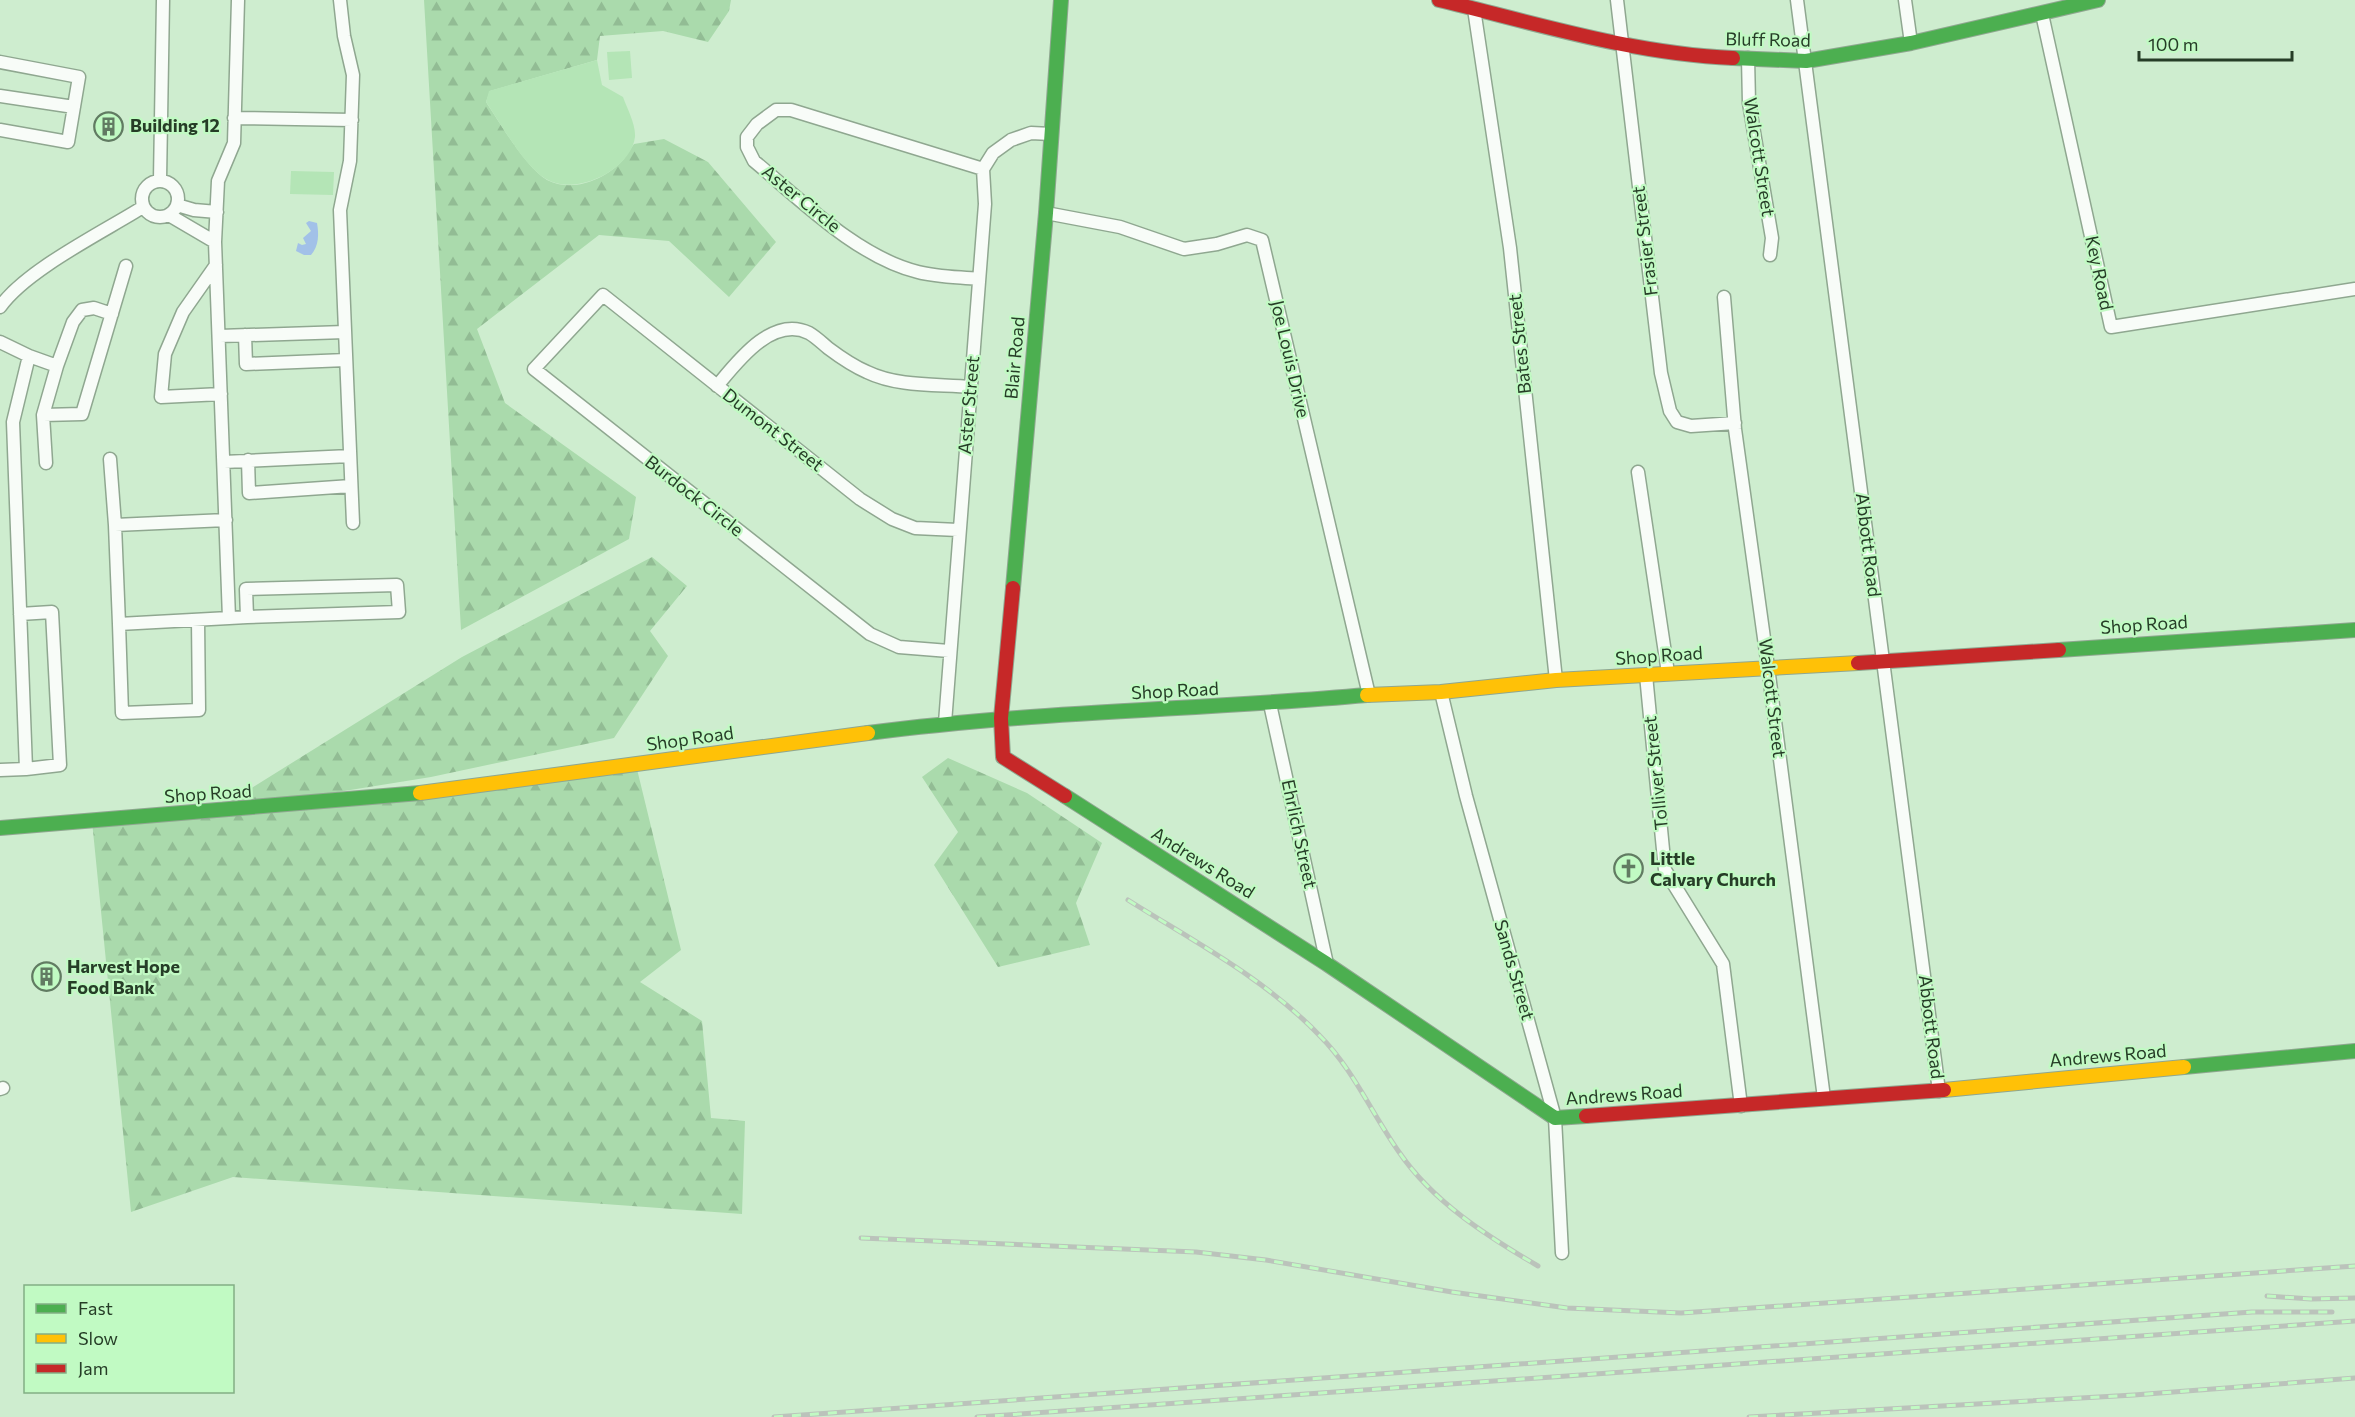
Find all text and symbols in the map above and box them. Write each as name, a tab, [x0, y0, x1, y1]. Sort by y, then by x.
scale bar	[2139, 24, 2292, 62]
street label: Bluff Road	[1725, 27, 1811, 51]
text: 100 m	[2148, 33, 2198, 55]
street label: Walcott Street	[1740, 96, 1780, 218]
building icon: Building 12	[93, 110, 125, 142]
place label: Building 12	[130, 114, 220, 136]
street label: Aster Circle	[758, 160, 845, 237]
street label: Frasier Street	[1626, 185, 1662, 297]
street label: Key Road	[2081, 234, 2119, 312]
street label: Bates Street	[1503, 293, 1535, 395]
street label: Joe Louis Drive	[1267, 298, 1315, 420]
street label: Blair Road	[999, 316, 1029, 400]
street label: Aster Street	[953, 355, 983, 455]
street label: Dumont Street	[719, 383, 828, 475]
street label: Burdock Circle	[641, 450, 748, 540]
street label: Abbott Road	[1852, 492, 1886, 598]
street label: Shop Road	[2099, 610, 2188, 638]
street label: Walcott Street	[1755, 637, 1791, 759]
street label: Shop Road	[1614, 641, 1703, 669]
street label: Shop Road	[1131, 677, 1219, 703]
street label: Tolliver Street	[1638, 715, 1672, 831]
street label: Shop Road	[645, 721, 735, 755]
street label: Ehrlich Street	[1278, 777, 1322, 890]
street label: Shop Road	[163, 779, 252, 807]
street label: Andrews Road	[1148, 822, 1259, 903]
place label: Little Calvary Church	[1650, 847, 1776, 890]
church icon: Little Calvary Church	[1613, 853, 1645, 885]
street label: Sands Street	[1490, 917, 1540, 1022]
place label: Harvest Hope Food Bank	[67, 955, 180, 998]
building icon: Harvest Hope Food Bank	[30, 961, 62, 993]
street label: Abbott Road	[1915, 974, 1949, 1080]
street label: Andrews Road	[2049, 1039, 2167, 1071]
street label: Andrews Road	[1565, 1079, 1683, 1109]
legend	[24, 1285, 234, 1393]
text: Fast	[78, 1297, 113, 1319]
text: Slow	[78, 1327, 118, 1349]
text: Jam	[78, 1357, 108, 1379]

